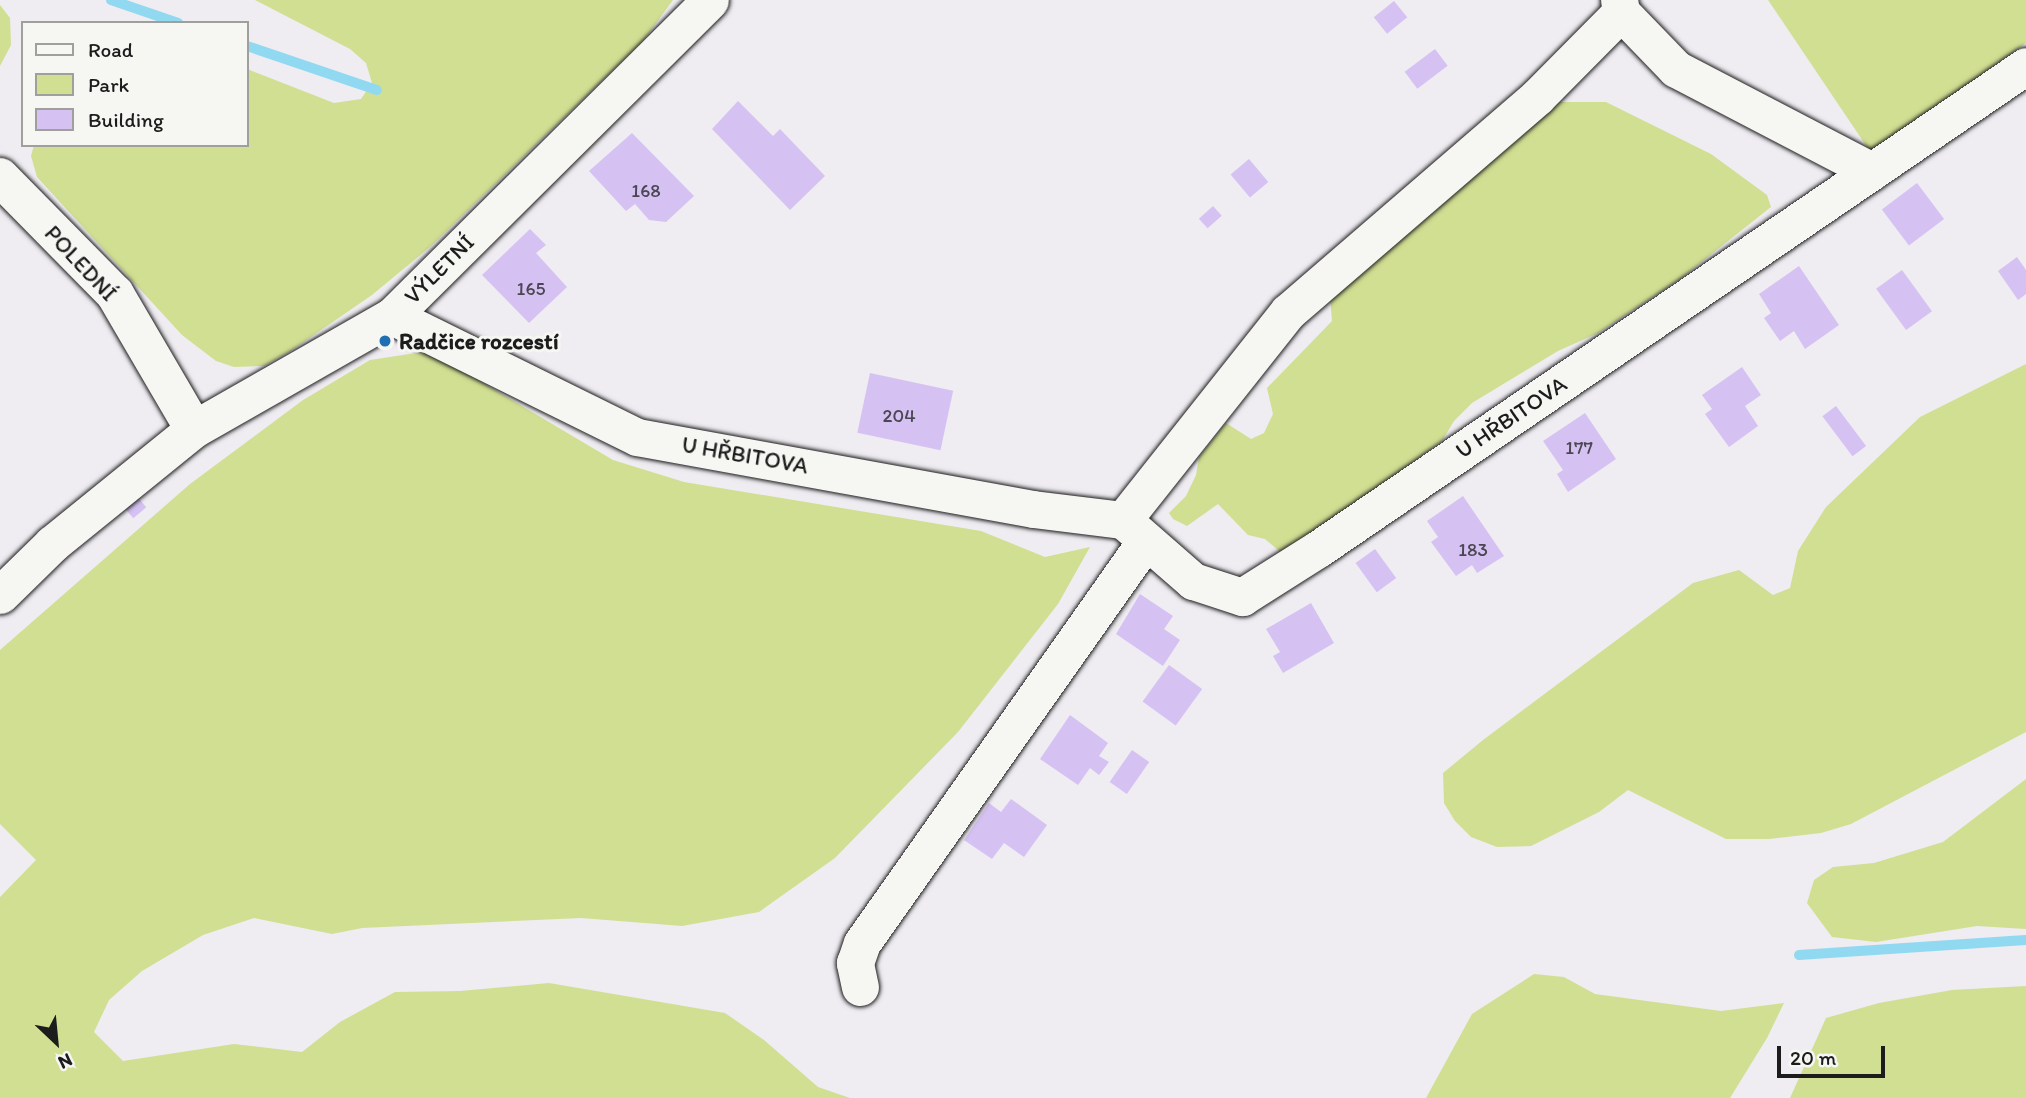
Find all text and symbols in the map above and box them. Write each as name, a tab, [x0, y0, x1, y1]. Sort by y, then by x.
legend	[21, 21, 248, 147]
text: Road	[88, 37, 133, 62]
text: Park	[88, 72, 129, 97]
text: Building	[88, 107, 164, 132]
house number: 168	[631, 180, 661, 202]
street label: POLEDNÍ	[39, 219, 123, 307]
street label: VÝLETNÍ	[398, 228, 480, 310]
house number: 165	[517, 278, 545, 300]
place label: Radčice rozcestí	[399, 327, 559, 355]
marker: Radčice rozcestí	[377, 333, 393, 349]
street label: U HŘBITOVA	[1449, 369, 1573, 465]
house number: 204	[882, 405, 916, 427]
street label: U HŘBITOVA	[678, 430, 812, 480]
house number: 177	[1565, 437, 1593, 459]
house number: 183	[1458, 539, 1488, 561]
north arrow	[21, 1007, 91, 1077]
scale bar	[1781, 1032, 1890, 1076]
text: 20 m	[1790, 1045, 1836, 1070]
text: N	[55, 1048, 76, 1074]

